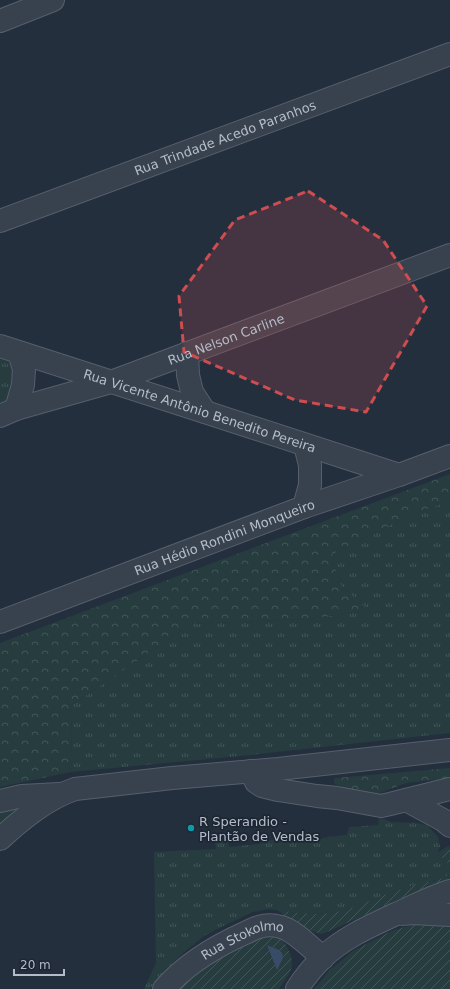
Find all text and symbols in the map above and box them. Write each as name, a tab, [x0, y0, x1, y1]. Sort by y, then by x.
street label: Rua Trindade Acedo Paranhos	[132, 97, 318, 178]
street label: Rua Nelson Carline	[166, 310, 286, 368]
street label: Rua Vicente Antônio Benedito Pereira	[82, 366, 318, 455]
street label: Rua Hédio Rondini Monqueiro	[132, 496, 317, 578]
place label: R Sperandio - Plantão de Vendas	[199, 814, 320, 844]
marker: R Sperandio - Plantão de Vendas	[186, 823, 196, 833]
street label: Rua Stokolmo	[198, 918, 286, 963]
scale bar	[14, 951, 64, 977]
text: 20 m	[20, 958, 51, 972]

